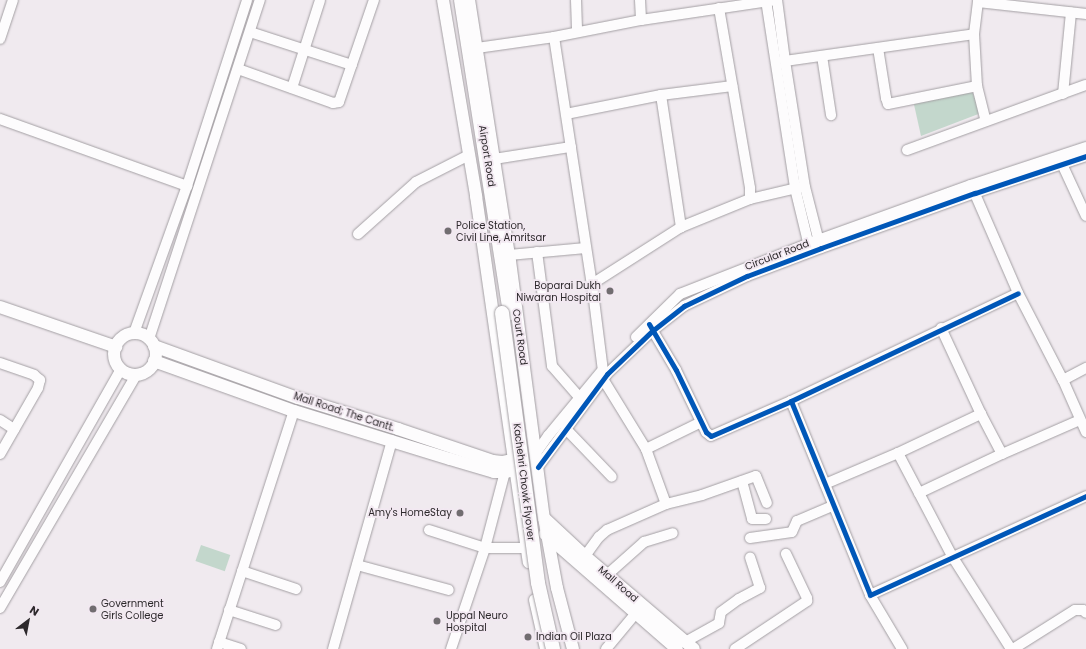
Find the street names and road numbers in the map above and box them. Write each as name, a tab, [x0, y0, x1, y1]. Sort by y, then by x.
street label: Airport Road	[476, 124, 498, 188]
street label: Circular Road	[743, 237, 811, 273]
street label: Court Road	[510, 308, 530, 366]
street label: Mall Road; The Cantt.	[292, 390, 396, 434]
street label: Kachehri Chowk Flyover	[511, 423, 537, 541]
street label: Mall Road	[596, 563, 640, 605]

